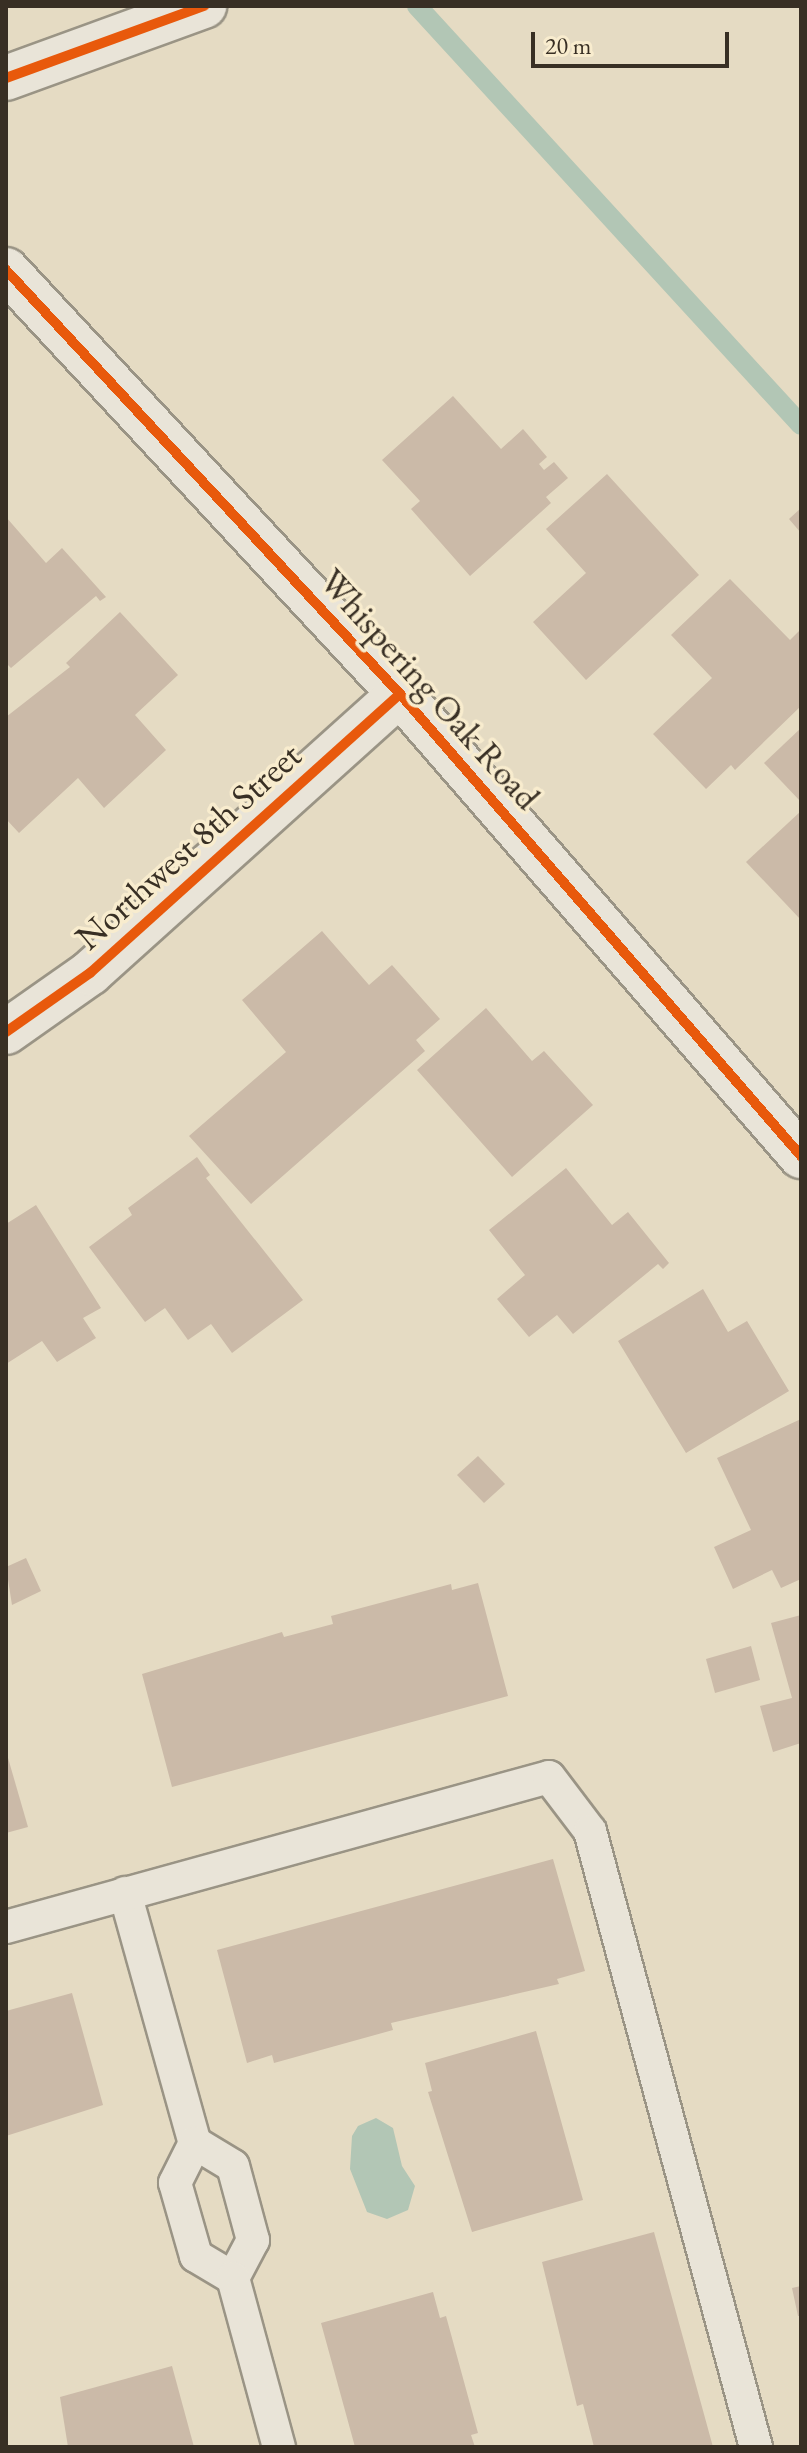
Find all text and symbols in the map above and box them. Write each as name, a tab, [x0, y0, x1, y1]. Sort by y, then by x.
scale bar	[535, 16, 733, 66]
text: 20 m	[545, 30, 592, 61]
street label: Whispering Oak Road	[311, 560, 549, 818]
street label: Northwest 8th Street	[66, 733, 310, 959]

